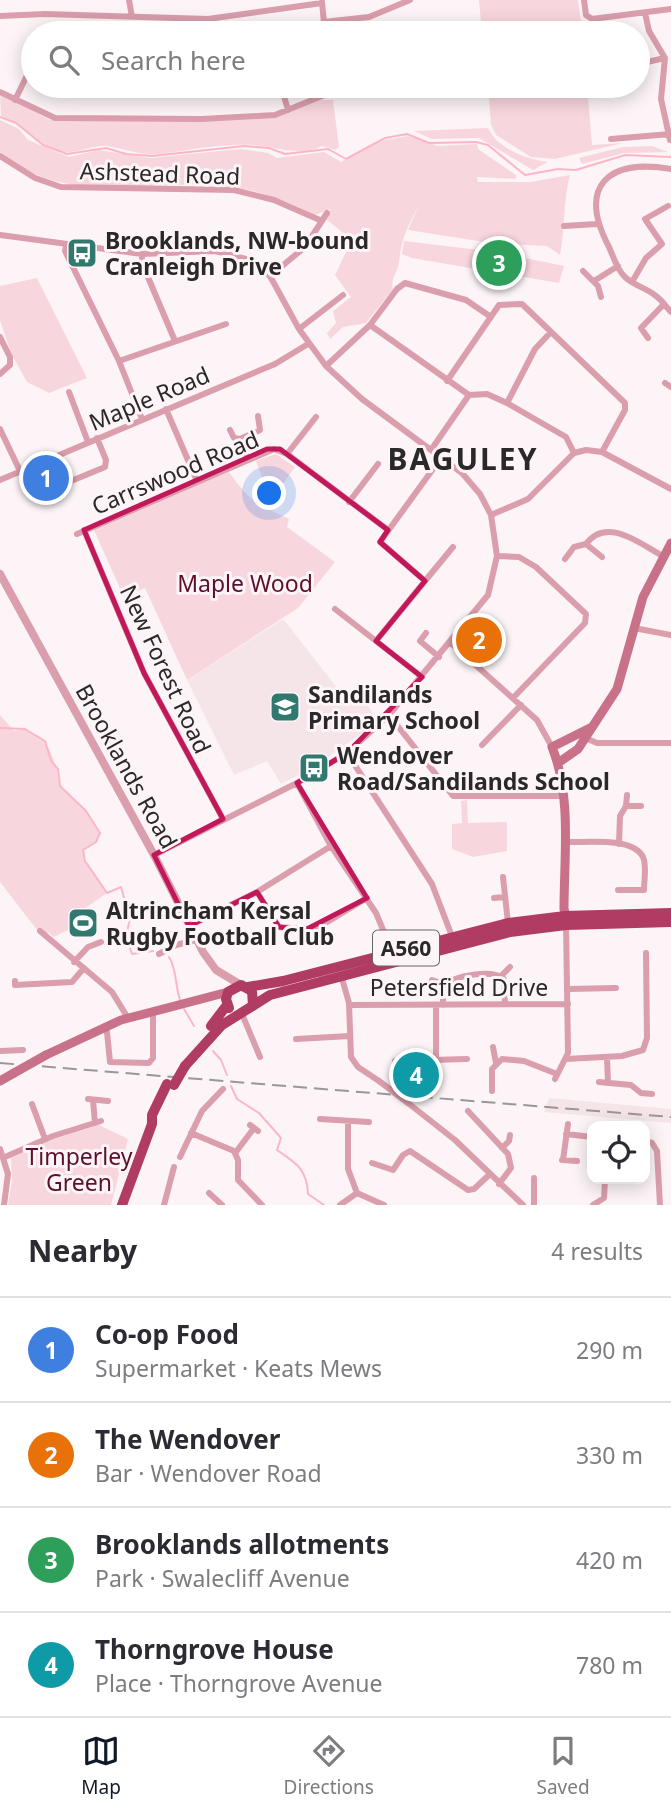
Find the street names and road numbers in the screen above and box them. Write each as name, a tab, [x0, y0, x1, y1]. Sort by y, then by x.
street label: Ashstead Road	[79, 154, 241, 192]
street label: Maple Road	[84, 358, 214, 438]
street label: Carrswood Road	[86, 422, 264, 522]
street label: New Forest Road	[113, 580, 219, 758]
street label: Brooklands Road	[69, 678, 185, 854]
road number: A560	[373, 930, 439, 965]
street label: Petersfield Drive	[370, 971, 548, 1003]

